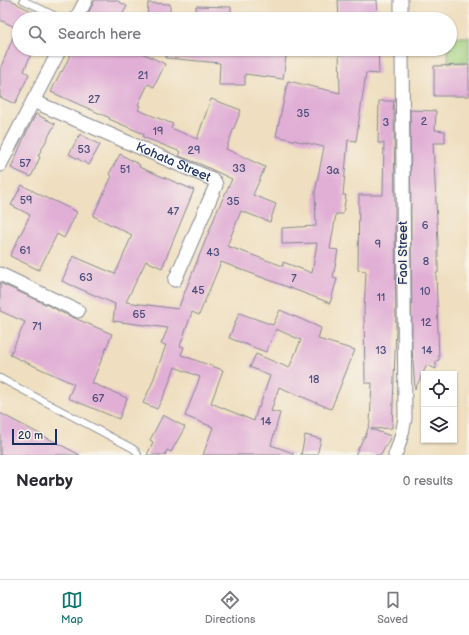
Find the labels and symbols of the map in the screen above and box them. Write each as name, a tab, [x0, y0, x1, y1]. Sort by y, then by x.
house number: 21	[138, 69, 148, 82]
house number: 27	[88, 93, 101, 106]
house number: 35	[296, 107, 310, 120]
house number: 2	[421, 115, 428, 128]
house number: 3	[383, 116, 390, 129]
house number: 19	[153, 125, 163, 138]
street label: Kohata Street	[133, 139, 213, 185]
house number: 53	[77, 143, 91, 156]
house number: 29	[188, 144, 200, 157]
house number: 57	[19, 157, 31, 170]
house number: 33	[232, 162, 246, 175]
house number: 51	[120, 163, 130, 176]
house number: 3а	[326, 164, 340, 177]
house number: 59	[20, 194, 32, 207]
house number: 35	[226, 195, 240, 208]
house number: 47	[167, 205, 180, 218]
house number: 6	[422, 219, 429, 232]
street label: Faol Street	[395, 221, 411, 285]
house number: 9	[375, 238, 381, 251]
house number: 61	[20, 244, 30, 257]
house number: 43	[206, 246, 220, 259]
house number: 8	[423, 255, 429, 268]
house number: 63	[79, 271, 93, 284]
house number: 7	[291, 272, 297, 285]
house number: 45	[191, 284, 205, 297]
house number: 10	[420, 285, 431, 298]
house number: 11	[377, 291, 385, 304]
house number: 65	[132, 308, 146, 321]
house number: 12	[421, 316, 432, 329]
house number: 71	[32, 320, 42, 333]
house number: 13	[375, 344, 387, 357]
house number: 14	[422, 344, 433, 357]
house number: 18	[309, 373, 319, 386]
house number: 67	[92, 392, 105, 405]
house number: 14	[261, 415, 272, 428]
scale bar	[12, 427, 57, 446]

